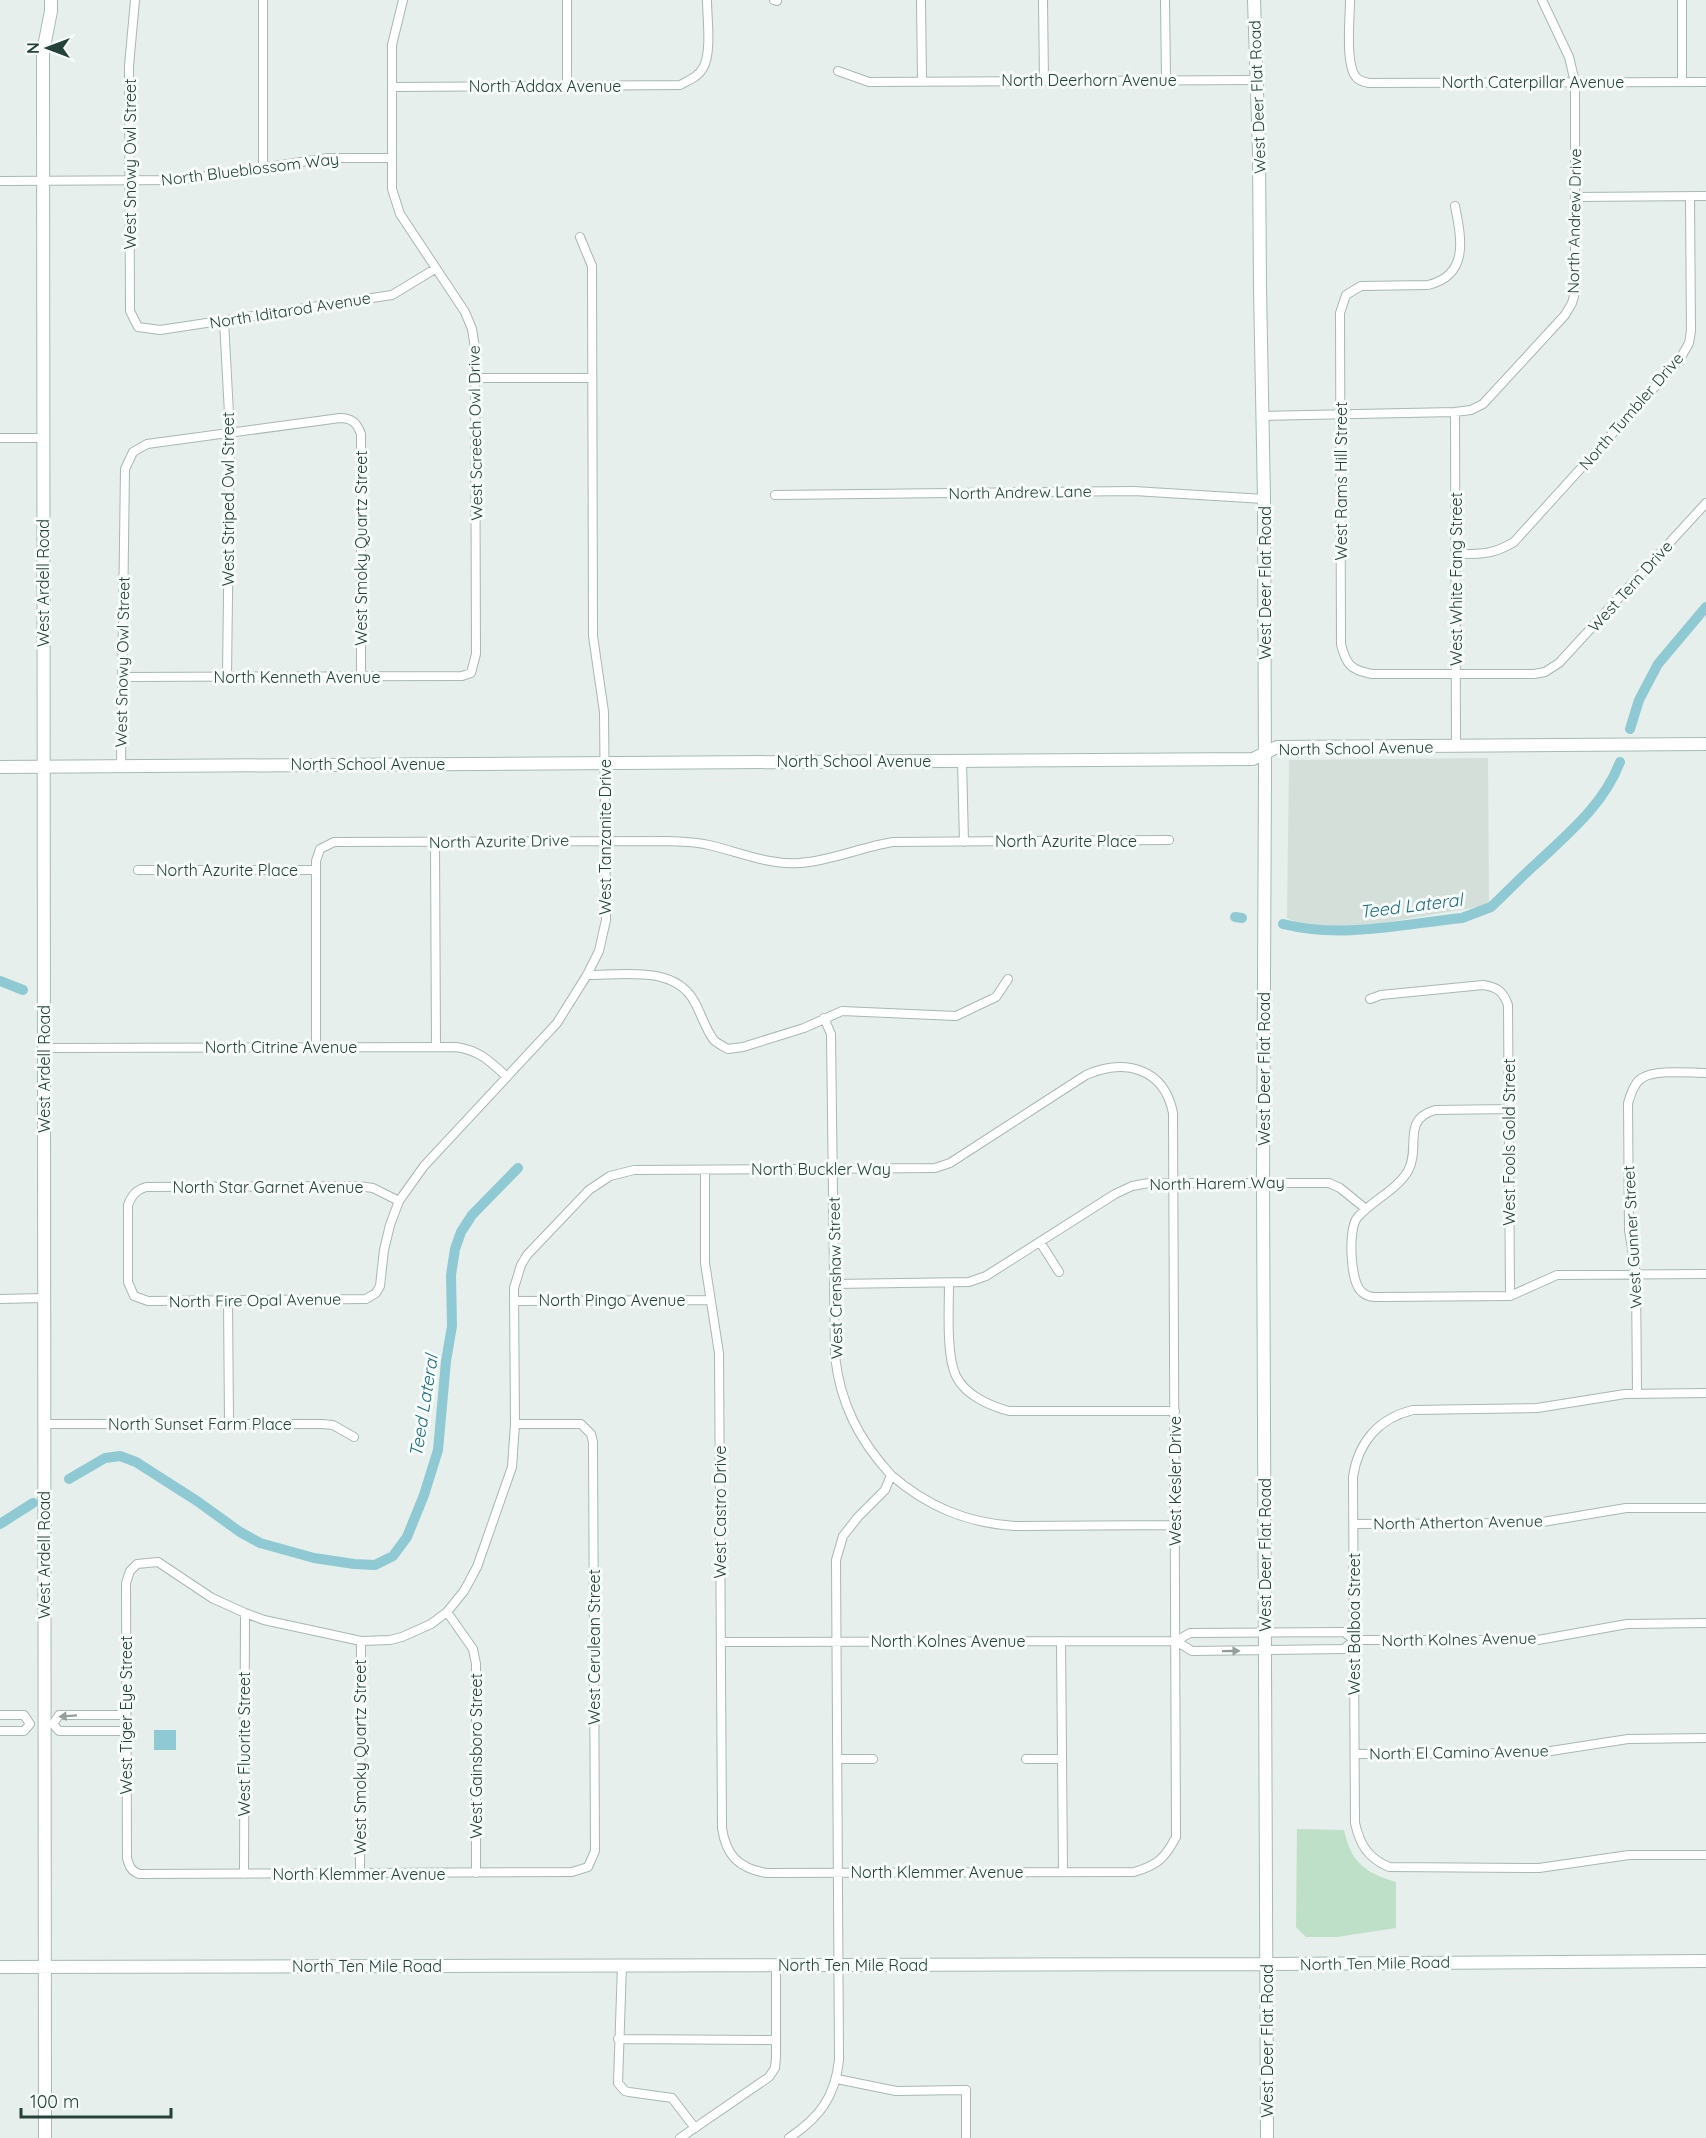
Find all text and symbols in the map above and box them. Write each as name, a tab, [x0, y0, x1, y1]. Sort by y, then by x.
north arrow	[18, 18, 78, 78]
street label: West Deer Flat Road	[1244, 20, 1270, 174]
text: N	[23, 42, 43, 54]
street label: North Deerhorn Avenue	[1001, 70, 1177, 90]
street label: North Caterpillar Avenue	[1442, 72, 1624, 92]
street label: North Addax Avenue	[469, 76, 621, 96]
street label: West Snowy Owl Street	[120, 78, 140, 250]
street label: North Blueblossom Way	[160, 148, 340, 190]
street label: North Andrew Drive	[1563, 148, 1585, 294]
street label: North Iditarod Avenue	[208, 287, 372, 333]
street label: West Screech Owl Drive	[463, 345, 487, 521]
street label: North Tumbler Drive	[1575, 348, 1687, 474]
street label: West Rams Hill Street	[1331, 402, 1351, 560]
street label: West Striped Owl Street	[218, 412, 238, 586]
street label: West Smoky Quartz Street	[351, 450, 371, 646]
street label: North Andrew Lane	[948, 481, 1092, 503]
street label: West White Fang Street	[1446, 492, 1466, 666]
street label: West Deer Flat Road	[1255, 506, 1275, 660]
street label: West Ardell Road	[33, 519, 53, 647]
street label: West Tern Drive	[1584, 536, 1676, 636]
street label: West Snowy Owl Street	[111, 576, 133, 748]
street label: North Kenneth Avenue	[214, 667, 381, 687]
street label: North School Avenue	[1278, 737, 1434, 759]
street label: North School Avenue	[777, 751, 931, 771]
street label: North School Avenue	[291, 754, 445, 774]
street label: West Tanzanite Drive	[595, 759, 615, 915]
street label: North Azurite Drive	[429, 830, 569, 852]
street label: North Azurite Place	[995, 831, 1137, 851]
street label: North Azurite Place	[156, 860, 298, 880]
water label: Teed Lateral	[1358, 888, 1465, 923]
street label: West Deer Flat Road	[1254, 992, 1274, 1146]
street label: West Ardell Road	[34, 1005, 54, 1133]
street label: North Citrine Avenue	[205, 1037, 357, 1057]
street label: West Fools Gold Street	[1499, 1058, 1519, 1226]
street label: North Buckler Way	[751, 1159, 891, 1179]
street label: West Gunner Street	[1618, 1165, 1646, 1309]
street label: North Harem Way	[1149, 1172, 1285, 1194]
street label: North Star Garnet Avenue	[173, 1177, 364, 1197]
street label: West Crenshaw Street	[824, 1197, 846, 1359]
street label: North Fire Opal Avenue	[169, 1288, 341, 1312]
street label: North Pingo Avenue	[539, 1290, 685, 1310]
water label: Teed Lateral	[404, 1351, 443, 1459]
street label: North Sunset Farm Place	[108, 1414, 292, 1434]
street label: West Kesler Drive	[1165, 1416, 1185, 1546]
street label: West Castro Drive	[710, 1446, 730, 1578]
street label: West Deer Flat Road	[1255, 1478, 1275, 1632]
street label: West Ardell Road	[34, 1491, 54, 1619]
street label: North Atherton Avenue	[1373, 1511, 1543, 1533]
street label: West Balboa Street	[1344, 1553, 1364, 1695]
street label: West Cerulean Street	[584, 1569, 604, 1725]
street label: North Kolnes Avenue	[1381, 1628, 1537, 1650]
street label: North Kolnes Avenue	[870, 1631, 1026, 1651]
street label: West Tiger Eye Street	[116, 1636, 136, 1794]
one-way arrow	[1222, 1646, 1241, 1656]
street label: West Smoky Quartz Street	[350, 1659, 370, 1855]
street label: West Fluorite Street	[234, 1671, 254, 1817]
street label: West Gainsboro Street	[466, 1673, 486, 1839]
one-way arrow	[58, 1711, 77, 1721]
street label: North El Camino Avenue	[1369, 1740, 1549, 1764]
street label: North Klemmer Avenue	[850, 1862, 1024, 1882]
street label: North Klemmer Avenue	[272, 1864, 446, 1884]
street label: North Ten Mile Road	[1300, 1952, 1450, 1974]
street label: North Ten Mile Road	[778, 1955, 928, 1975]
street label: North Ten Mile Road	[292, 1956, 442, 1976]
street label: West Deer Flat Road	[1257, 1964, 1277, 2118]
scale bar	[21, 2081, 171, 2119]
text: 100 m	[30, 2090, 79, 2113]

